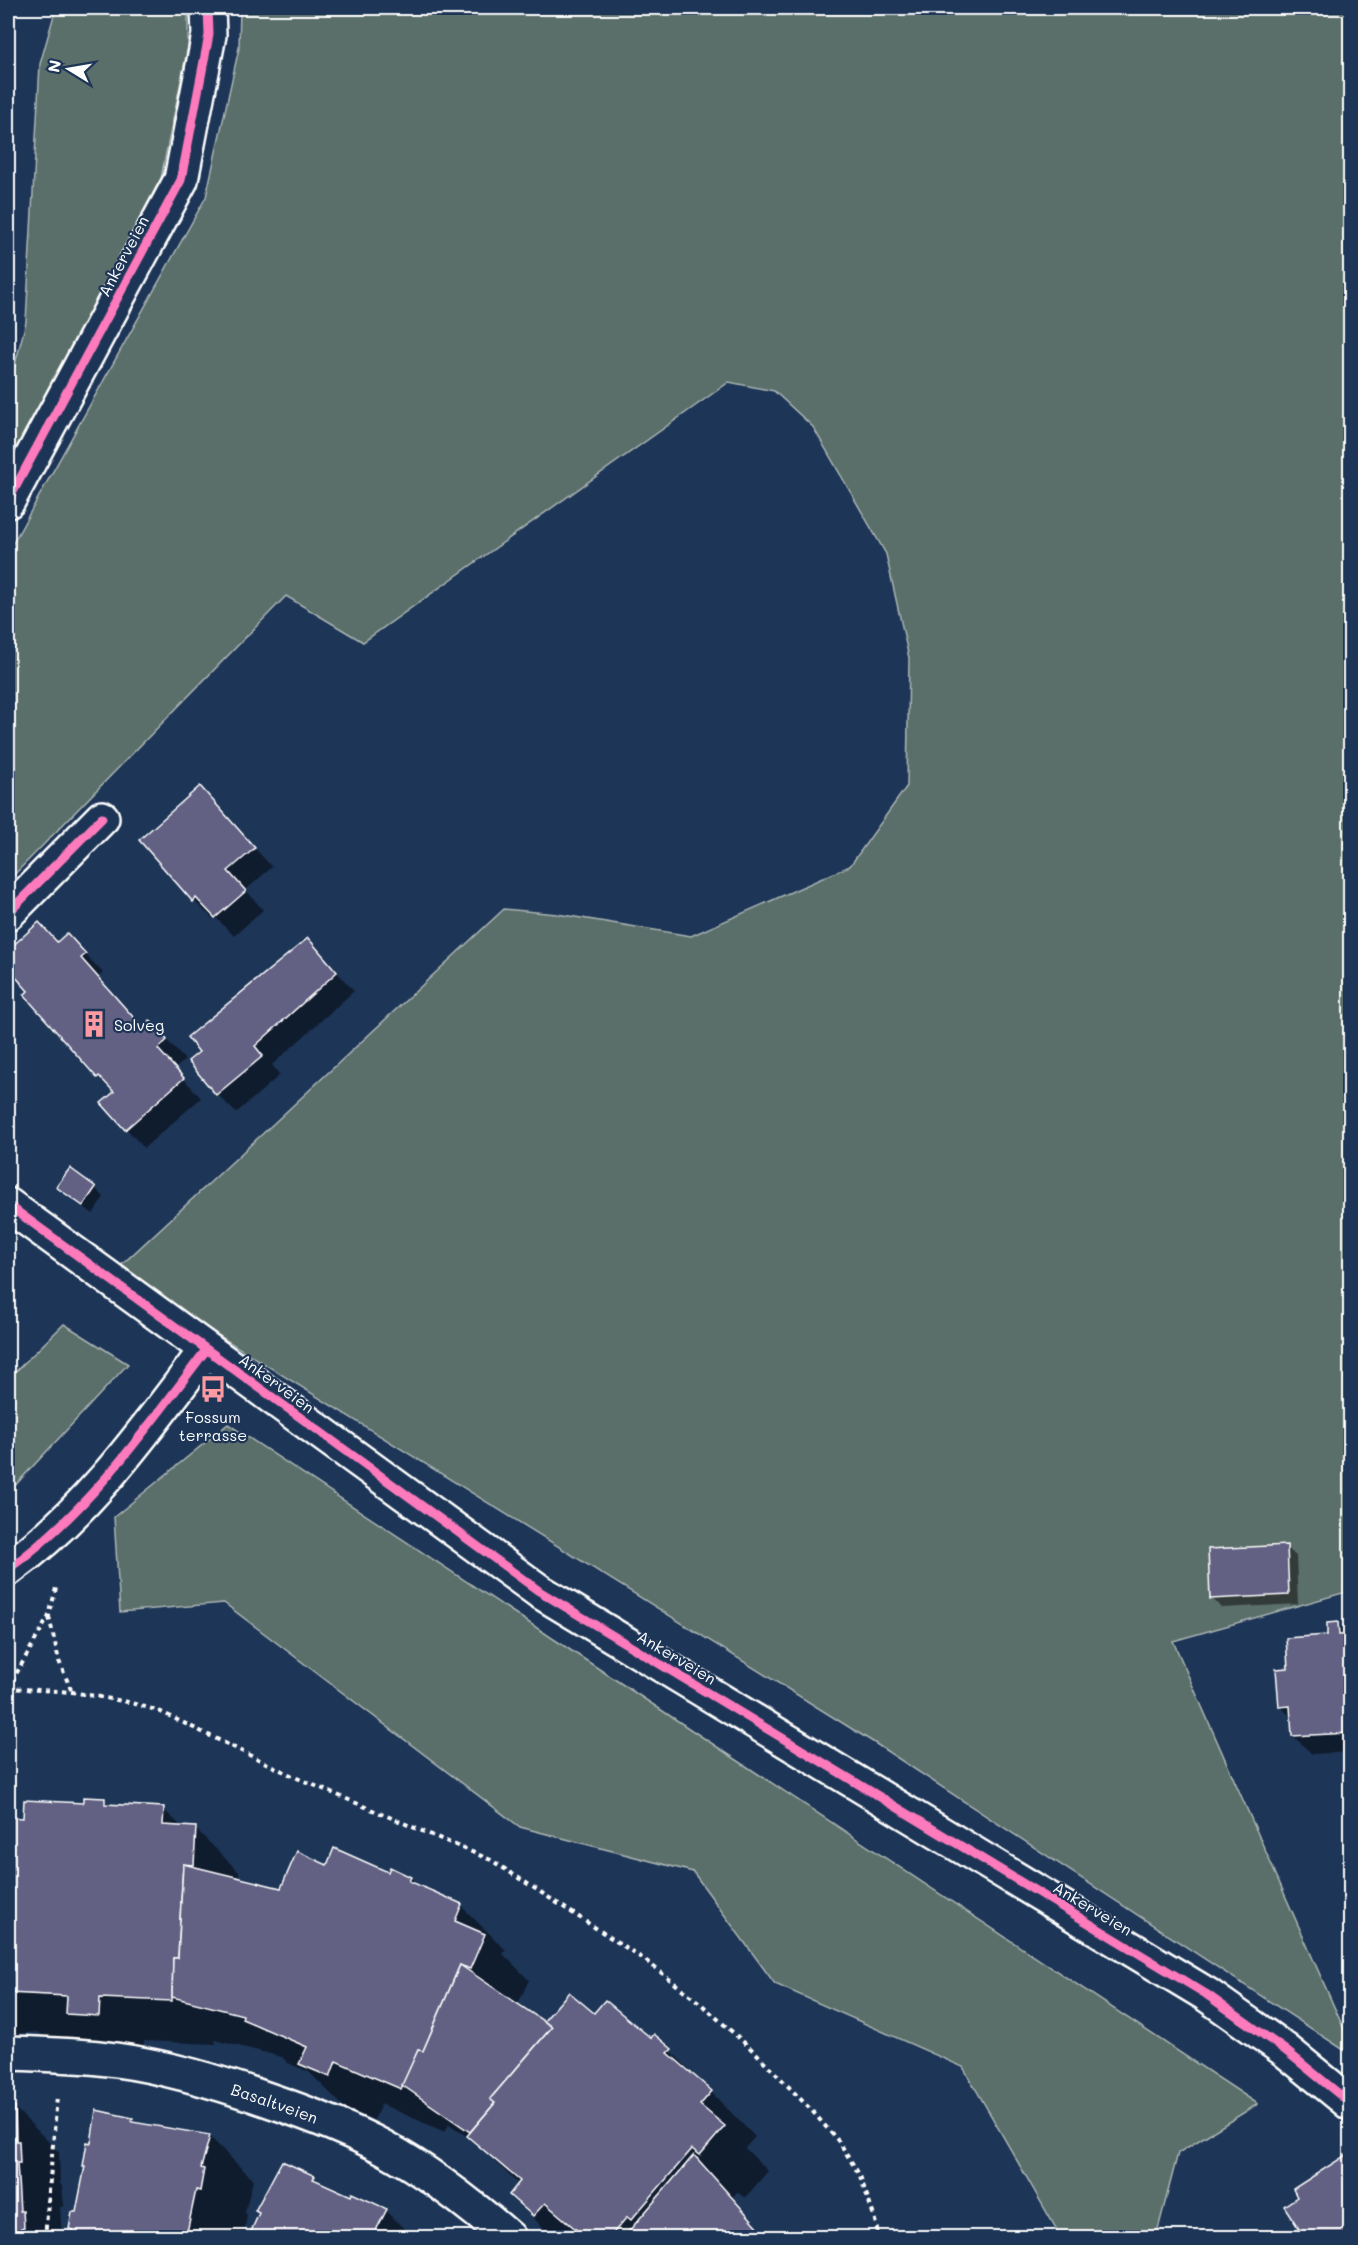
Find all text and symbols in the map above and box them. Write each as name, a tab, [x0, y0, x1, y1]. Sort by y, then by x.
north arrow	[39, 39, 99, 99]
text: N	[42, 58, 65, 74]
street label: Ankerveien	[93, 212, 153, 300]
building icon: Solveg	[79, 1009, 109, 1039]
place label: Solveg	[114, 1014, 164, 1035]
street label: Ankerveien	[235, 1349, 319, 1417]
bus stop icon: Fossum terrasse	[198, 1374, 228, 1404]
place label: Fossum terrasse	[179, 1406, 247, 1445]
street label: Ankerveien	[634, 1625, 720, 1689]
street label: Ankerveien	[1050, 1876, 1136, 1940]
street label: Basaltveien	[229, 2078, 321, 2127]

